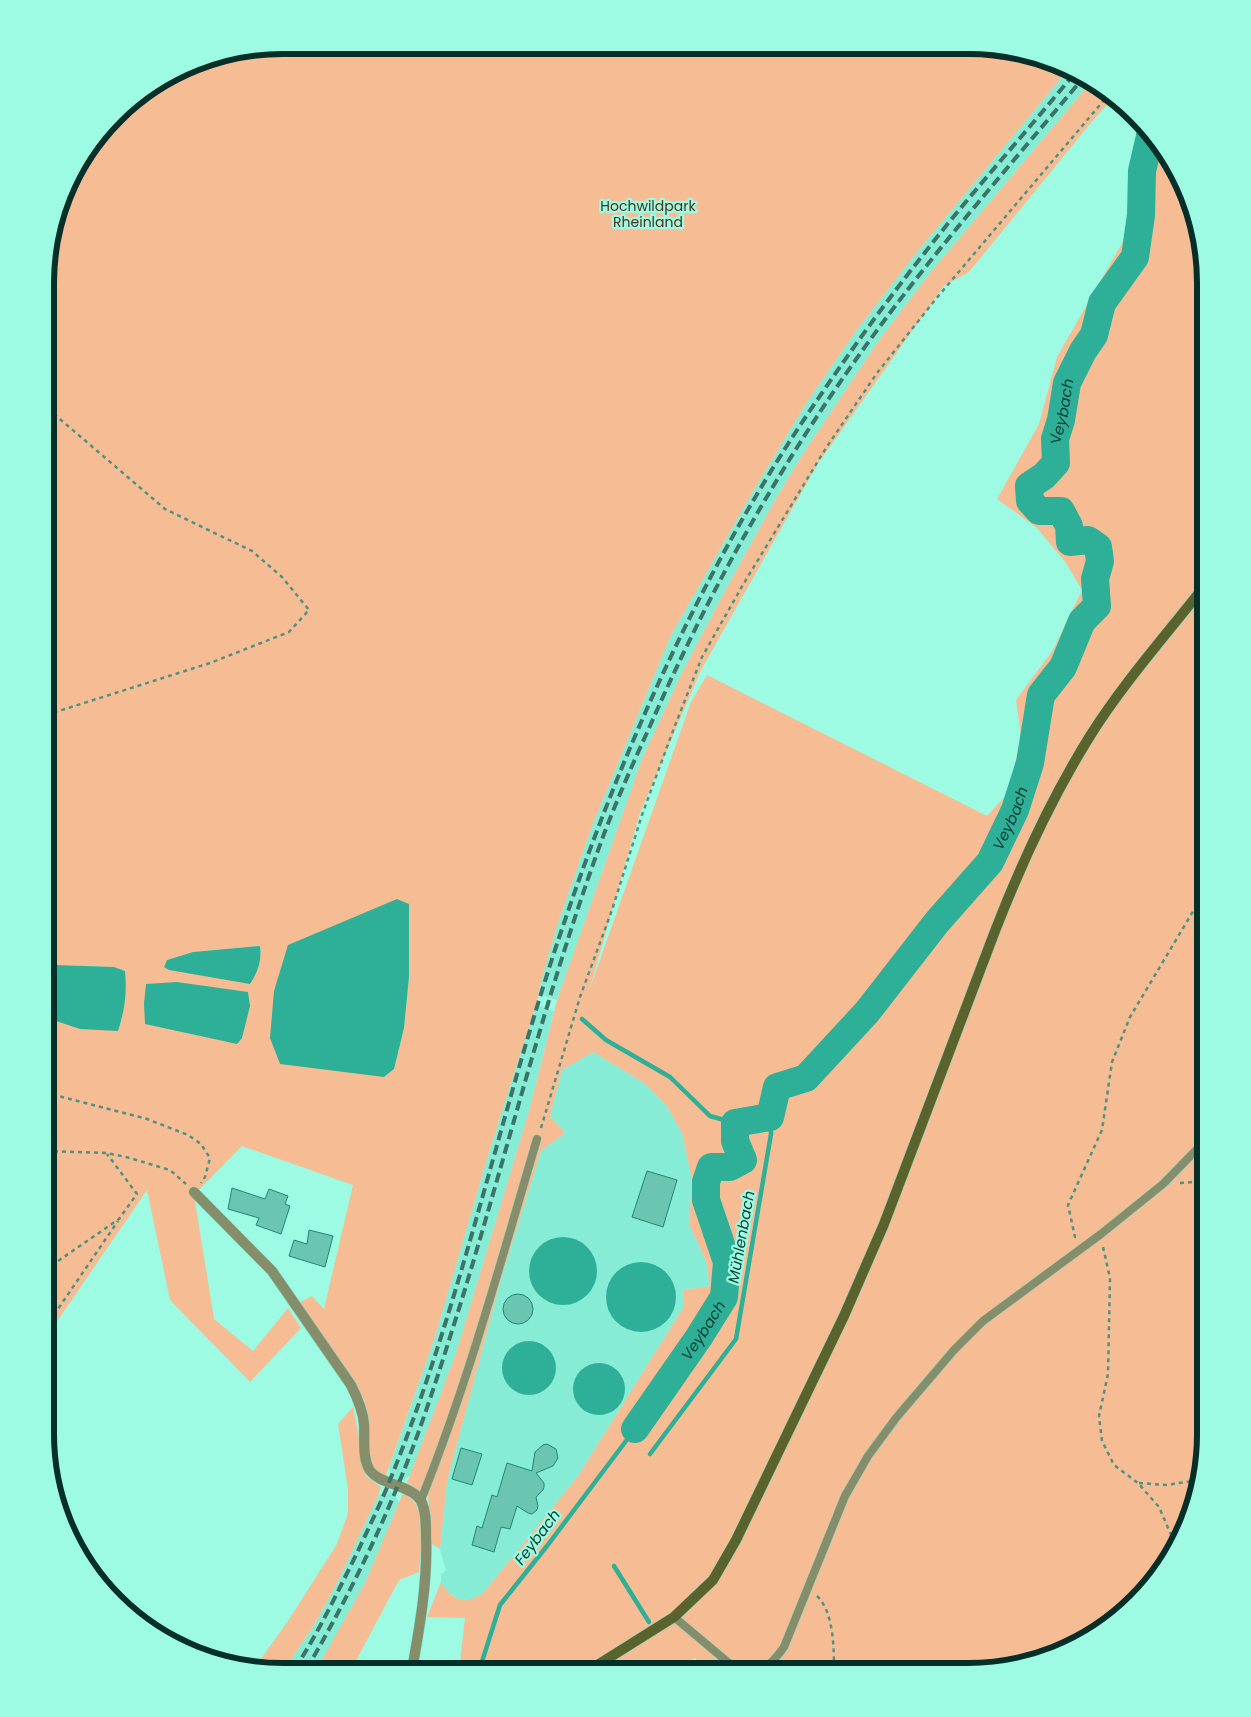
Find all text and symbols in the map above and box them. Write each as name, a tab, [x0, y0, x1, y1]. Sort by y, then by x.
park label: Hochwildpark Rheinland	[600, 196, 696, 232]
water label: Veybach	[1044, 377, 1078, 445]
water label: Veybach	[987, 784, 1032, 853]
water label: Mühlenbach	[723, 1189, 759, 1285]
water label: Veybach	[676, 1296, 730, 1364]
water label: Feybach	[509, 1505, 565, 1569]

